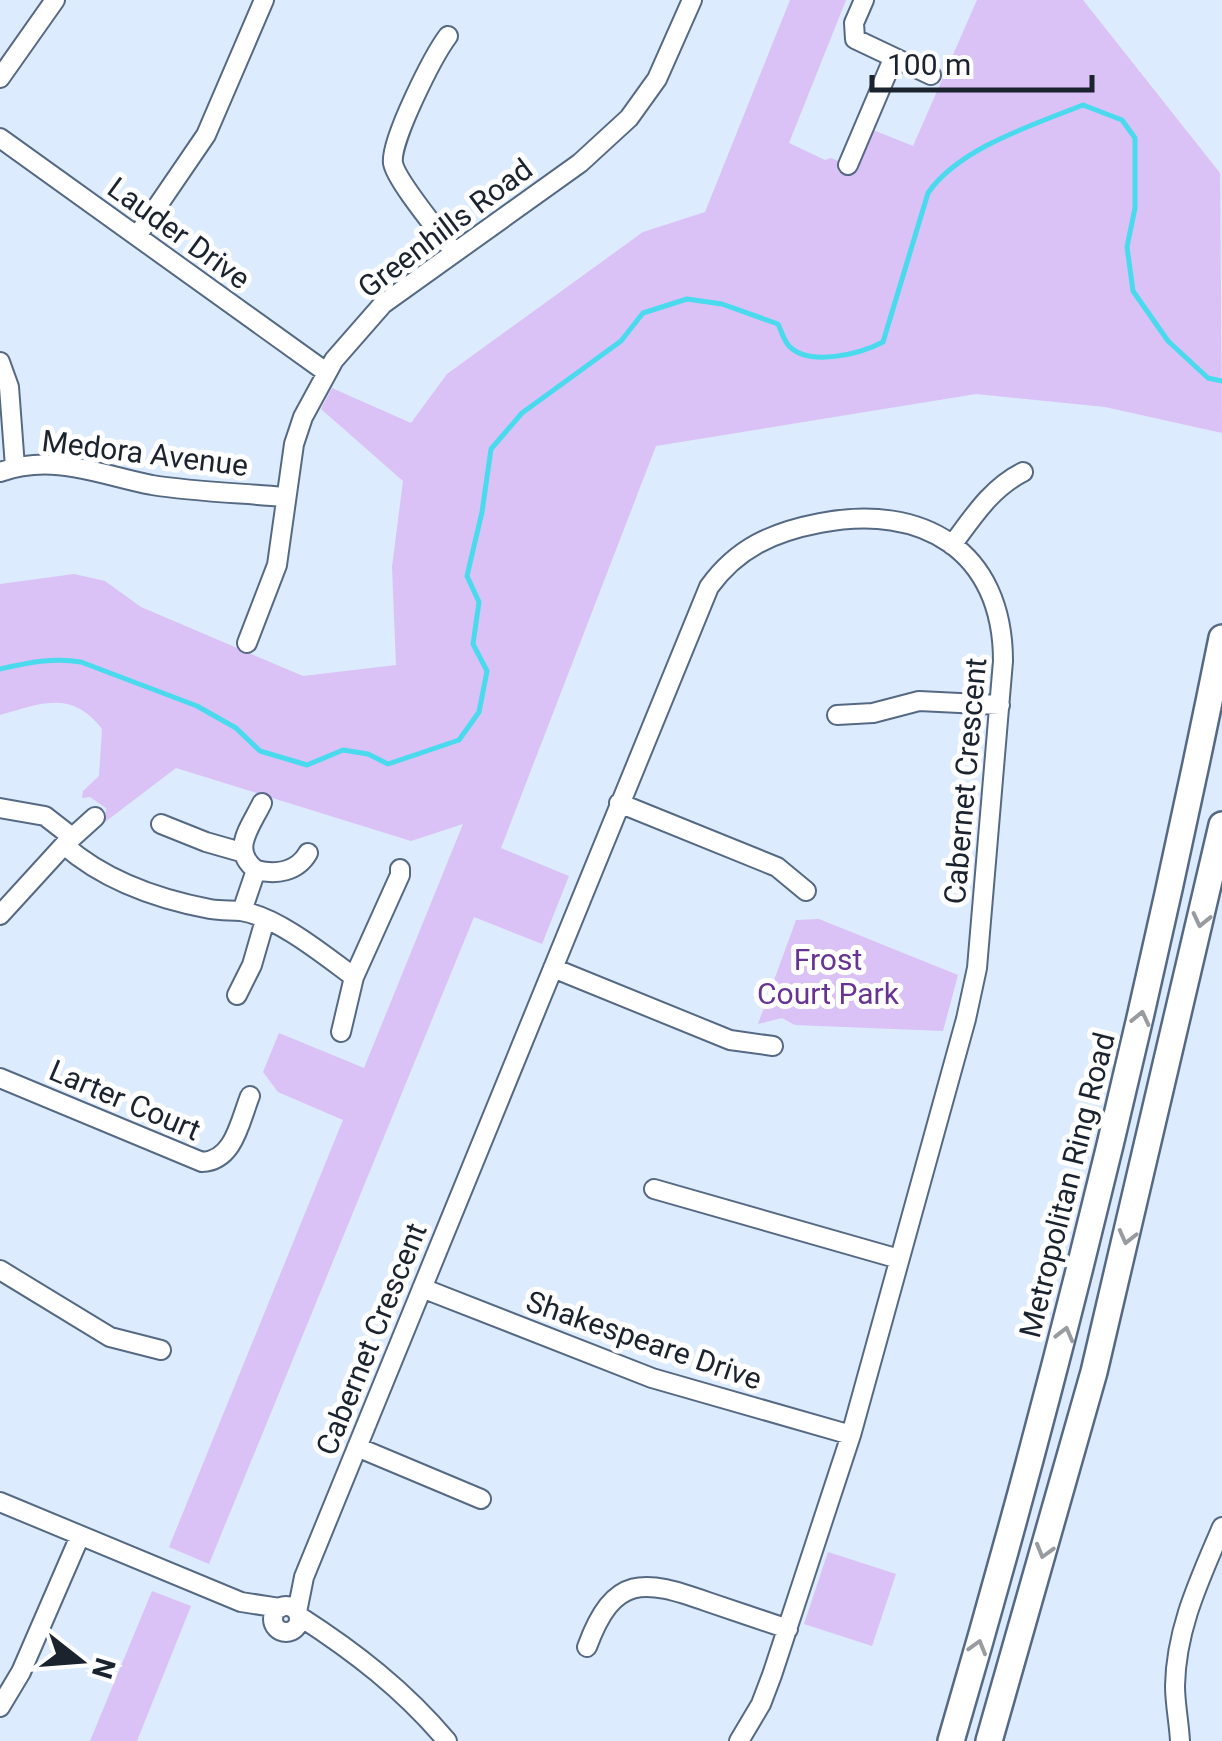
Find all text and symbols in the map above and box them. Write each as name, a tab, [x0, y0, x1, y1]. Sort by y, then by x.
scale bar	[872, 30, 1092, 92]
text: 100 m	[887, 47, 971, 82]
street label: Greenhills Road	[351, 151, 539, 305]
street label: Lauder Drive	[101, 170, 257, 296]
street label: Medora Avenue	[40, 423, 250, 483]
street label: Cabernet Crescent	[937, 656, 993, 906]
one-way arrow	[1192, 912, 1213, 929]
park label: Frost Court Park	[757, 942, 900, 1011]
one-way arrow	[1129, 1010, 1150, 1027]
street label: Metropolitan Ring Road	[1012, 1029, 1122, 1341]
street label: Larter Court	[44, 1053, 206, 1147]
street label: Cabernet Crescent	[308, 1218, 434, 1460]
one-way arrow	[1118, 1228, 1139, 1245]
street label: Shakespeare Drive	[522, 1283, 766, 1397]
one-way arrow	[1053, 1326, 1074, 1343]
one-way arrow	[1035, 1542, 1056, 1559]
north arrow	[30, 1611, 130, 1711]
one-way arrow	[966, 1640, 987, 1657]
text: N	[85, 1654, 122, 1682]

